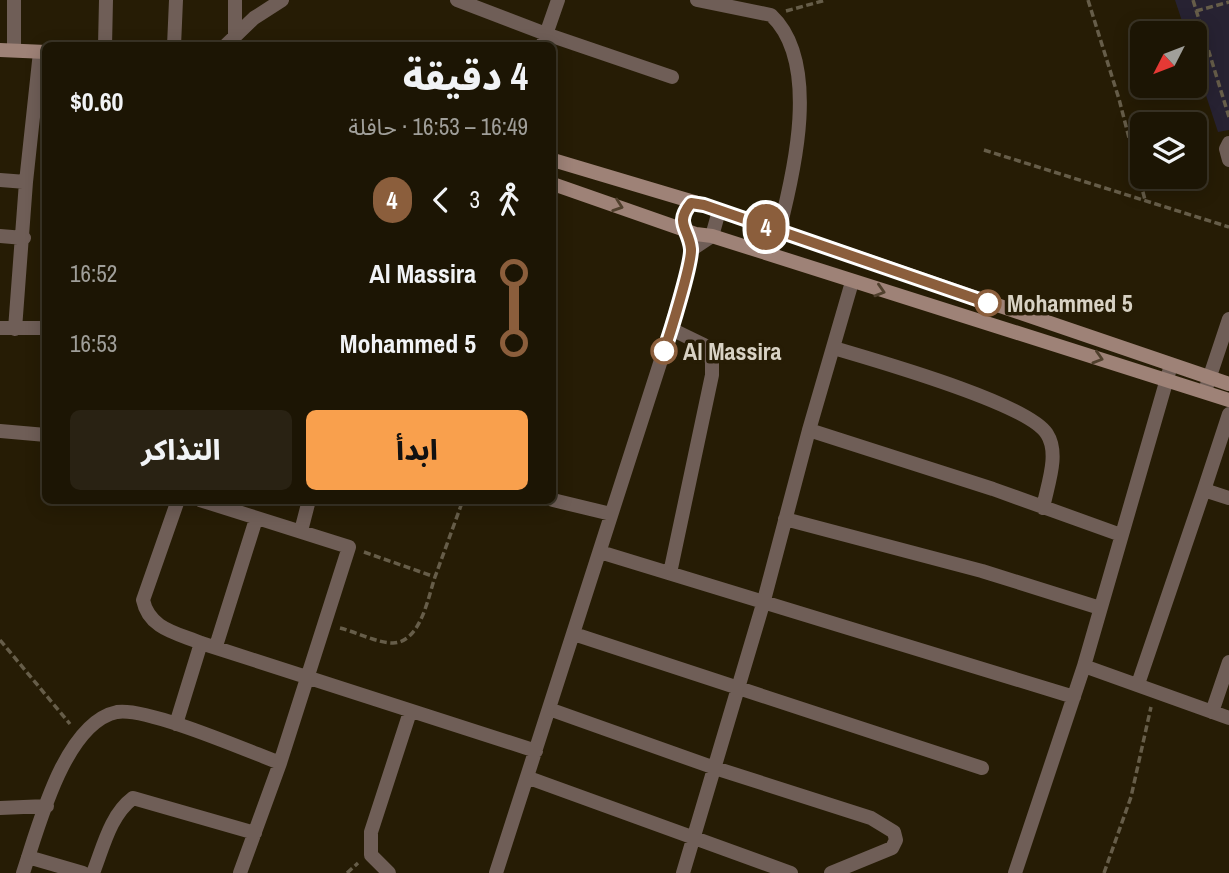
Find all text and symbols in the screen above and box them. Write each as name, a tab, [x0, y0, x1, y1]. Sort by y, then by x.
north arrow	[1130, 21, 1208, 98]
map controls	[1130, 21, 1207, 189]
text: 4 دقيقة	[403, 51, 528, 102]
text: $0.60	[70, 84, 123, 119]
text: 16:49 – 16:53 · حافلة	[348, 111, 528, 142]
button: layers	[1130, 112, 1207, 189]
icon: back	[422, 181, 460, 219]
icon: walk	[490, 181, 528, 219]
text: 4	[387, 184, 398, 216]
text: 3	[470, 184, 480, 215]
one-way arrow	[611, 198, 623, 212]
line badge: 4	[743, 204, 789, 250]
text: 4	[761, 211, 771, 243]
text: Al Massira	[369, 256, 476, 291]
text: 16:52	[70, 258, 117, 289]
one-way arrow	[874, 282, 886, 297]
place label: Mohammed 5	[1007, 287, 1133, 319]
marker: Mohammed 5	[975, 290, 1001, 316]
text: Mohammed 5	[340, 326, 476, 361]
text: 16:53	[70, 328, 117, 359]
place label: Al Massira	[683, 335, 782, 367]
marker: Al Massira	[651, 338, 677, 364]
one-way arrow	[1091, 349, 1103, 364]
button: التذاكر	[70, 410, 292, 490]
button: ابدأ	[306, 410, 528, 490]

